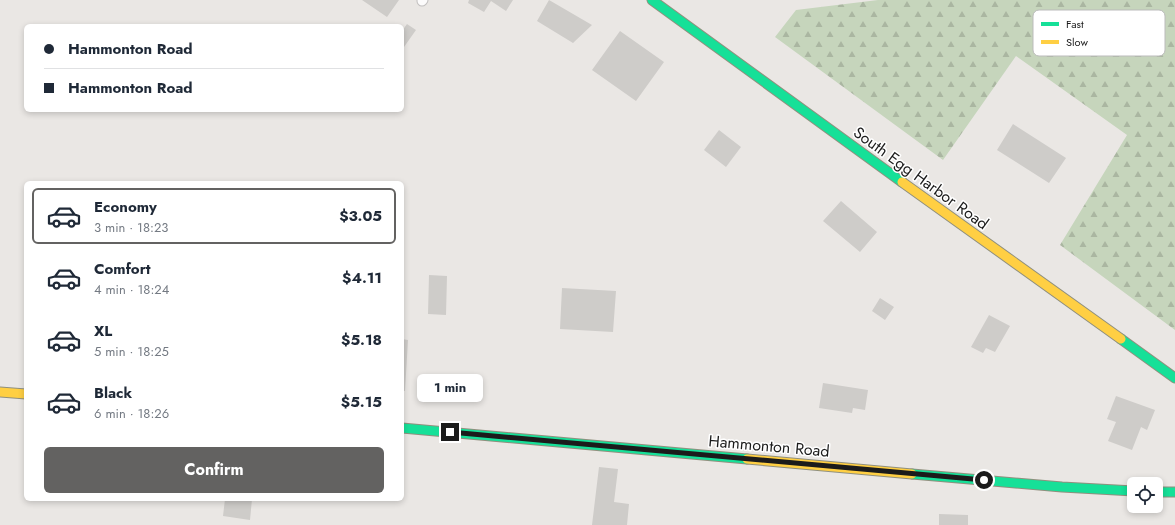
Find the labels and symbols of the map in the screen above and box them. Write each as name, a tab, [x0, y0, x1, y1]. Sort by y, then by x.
legend	[1033, 10, 1165, 56]
text: Fast	[1066, 16, 1084, 32]
text: Slow	[1066, 34, 1088, 50]
street label: South Egg Harbor Road	[849, 121, 993, 235]
callout: 1 min	[417, 374, 483, 402]
route end	[441, 423, 459, 441]
street label: Hammonton Road	[707, 429, 831, 463]
route start	[975, 471, 993, 489]

